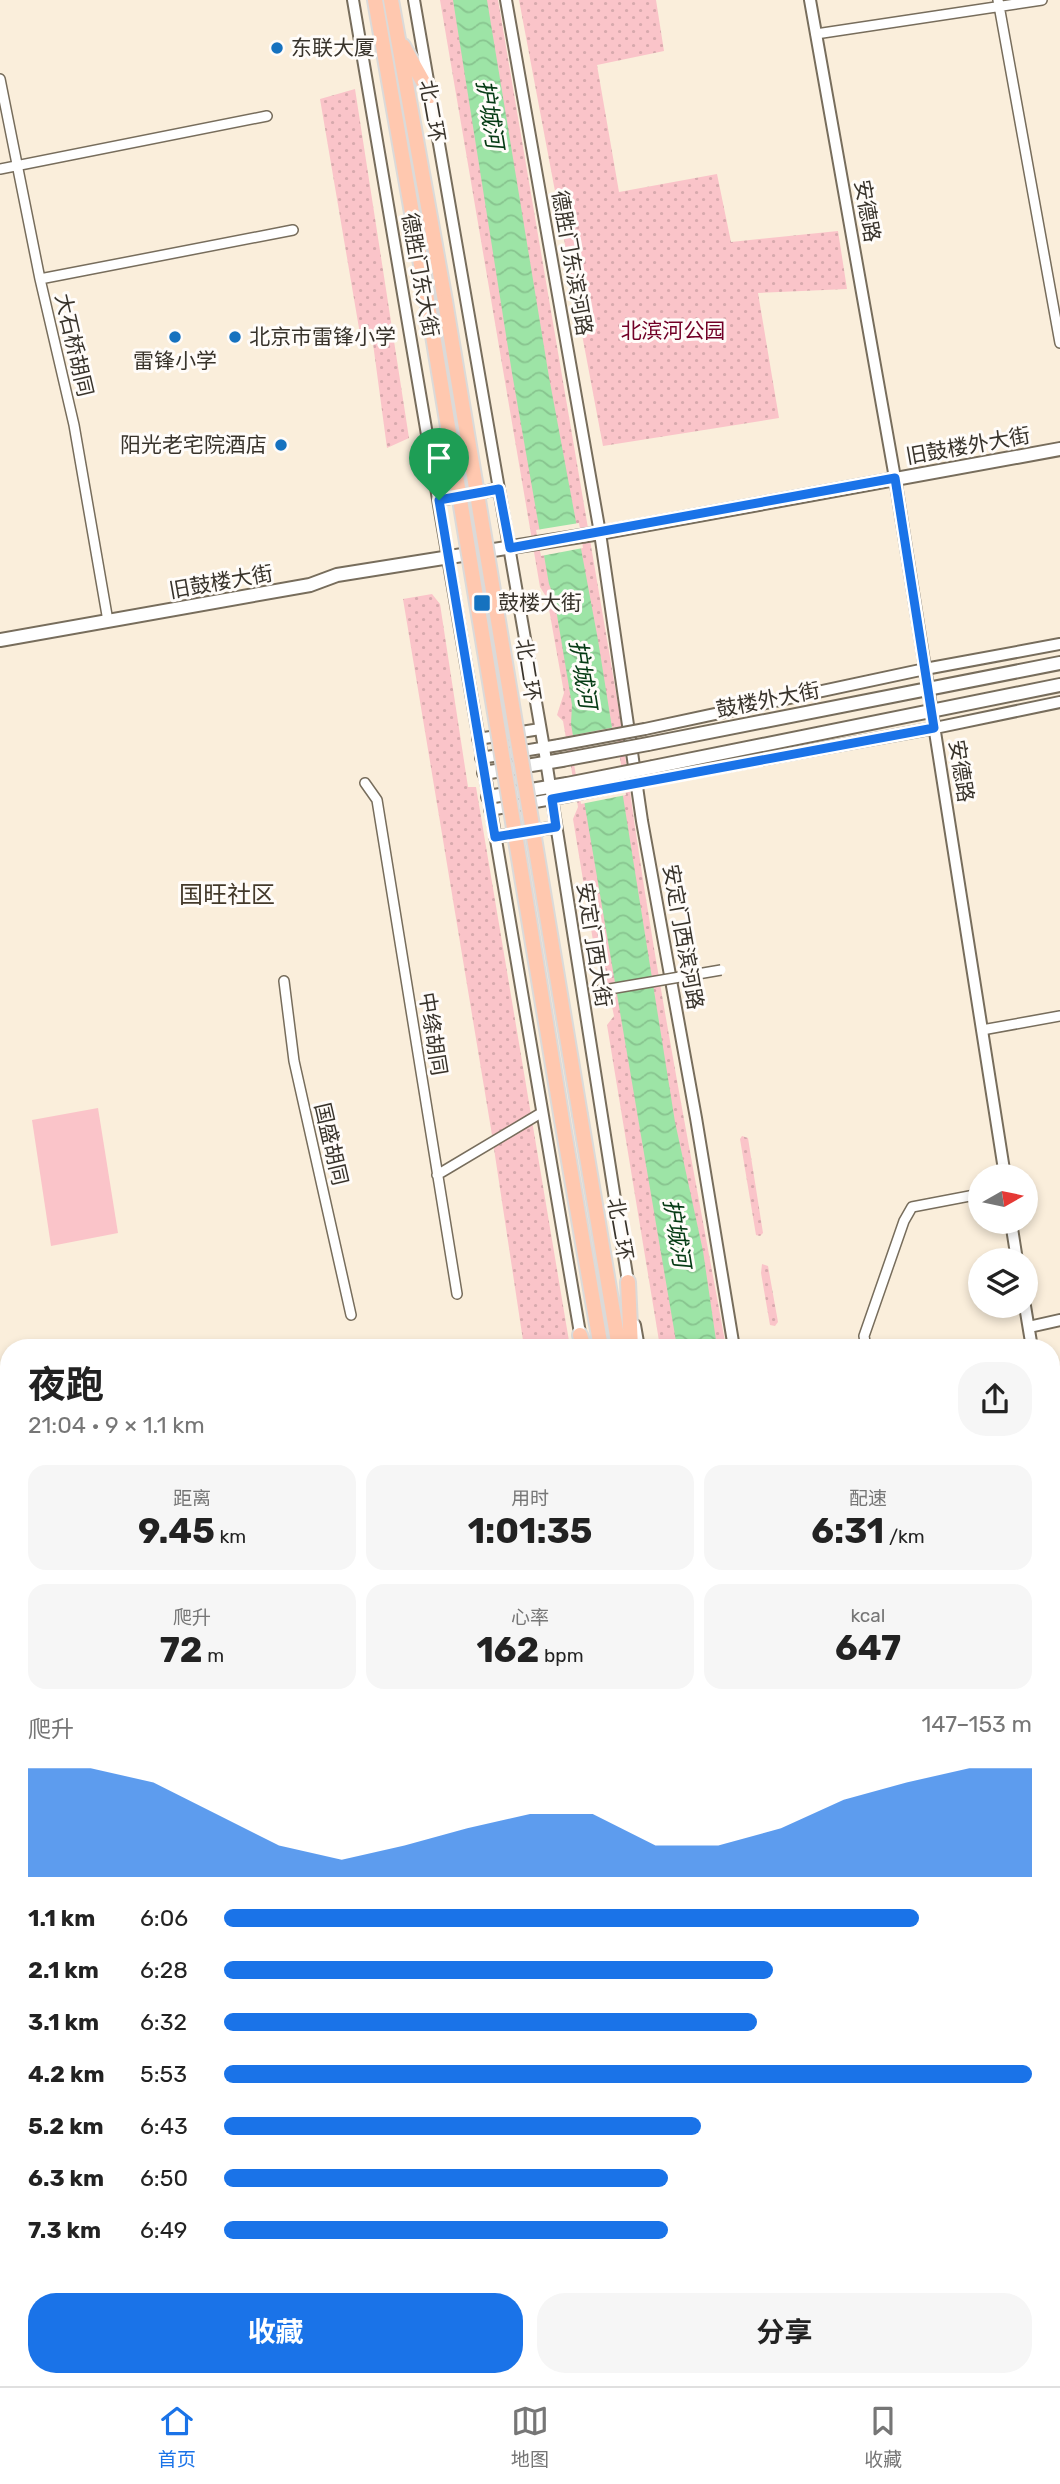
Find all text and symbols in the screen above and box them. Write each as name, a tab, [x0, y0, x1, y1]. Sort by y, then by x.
place label: 东联大厦	[291, 35, 375, 60]
marker: 东联大厦	[269, 40, 285, 56]
street label: 北二环	[415, 78, 450, 144]
water label: 护城河	[471, 78, 510, 154]
street label: 安德路	[850, 178, 885, 244]
street label: 德胜门东滨河路	[547, 188, 598, 337]
street label: 德胜门东大街	[397, 211, 444, 339]
street label: 大石桥胡同	[50, 291, 98, 399]
park label: 北滨河公园	[621, 318, 726, 343]
place label: 北京市雷锋小学	[249, 324, 396, 349]
marker: 雷锋小学	[167, 329, 183, 345]
marker: 北京市雷锋小学	[227, 329, 243, 345]
place label: 雷锋小学	[133, 348, 217, 373]
street label: 旧鼓楼外大街	[904, 422, 1032, 469]
pin	[409, 428, 469, 500]
place label: 阳光老宅院酒店	[120, 432, 267, 457]
marker: 阳光老宅院酒店	[273, 437, 289, 453]
icon: arrive	[420, 439, 458, 477]
street label: 旧鼓楼大街	[167, 560, 275, 603]
place label: 鼓楼大街	[498, 590, 582, 615]
marker: 鼓楼大街	[472, 593, 492, 613]
street label: 北二环	[511, 637, 546, 703]
water label: 护城河	[564, 638, 603, 714]
street label: 鼓楼外大街	[714, 677, 822, 722]
street label: 安德路	[944, 738, 979, 804]
street label: 安定门西滨河路	[658, 862, 709, 1011]
district label: 国旺社区	[179, 881, 275, 909]
street label: 安定门西大街	[572, 881, 617, 1009]
street label: 中绦胡同	[415, 990, 452, 1077]
street label: 国盛胡同	[310, 1100, 353, 1188]
north arrow	[968, 1164, 1038, 1234]
map controls	[968, 1164, 1038, 1318]
street label: 北二环	[603, 1196, 638, 1262]
water label: 护城河	[658, 1197, 697, 1273]
button: layers	[968, 1248, 1038, 1318]
text: 夜跑	[28, 1362, 104, 1408]
button: share	[958, 1362, 1032, 1436]
text: 21:04 · 9 × 1.1 km	[28, 1411, 205, 1439]
text: 距离	[173, 1487, 211, 1510]
text: 用时	[511, 1487, 549, 1510]
text: 配速	[849, 1487, 887, 1510]
text: 9.45	[138, 1510, 215, 1552]
text: 1:01:35	[468, 1510, 592, 1552]
text: 6:31	[811, 1510, 884, 1552]
text: km	[215, 1525, 246, 1548]
text: /km	[884, 1525, 925, 1548]
text: kcal	[851, 1604, 885, 1627]
text: 爬升	[173, 1606, 211, 1629]
text: 心率	[511, 1606, 549, 1629]
text: 647	[835, 1627, 901, 1669]
text: 72	[160, 1629, 203, 1671]
text: 162	[476, 1629, 539, 1671]
text: m	[203, 1644, 224, 1667]
text: bpm	[539, 1644, 584, 1667]
text: 147–153 m	[922, 1710, 1032, 1738]
text: 爬升	[28, 1715, 74, 1743]
text: 1.1 km	[28, 1904, 95, 1932]
text: 6:06	[140, 1904, 188, 1932]
text: 2.1 km	[28, 1956, 99, 1984]
text: 6:28	[140, 1956, 188, 1984]
text: 3.1 km	[28, 2008, 99, 2036]
text: 6:32	[140, 2008, 187, 2036]
text: 4.2 km	[28, 2060, 104, 2088]
text: 5:53	[140, 2060, 187, 2088]
text: 5.2 km	[28, 2112, 104, 2140]
text: 6:43	[140, 2112, 188, 2140]
text: 6.3 km	[28, 2164, 104, 2192]
text: 6:50	[140, 2164, 188, 2192]
text: 7.3 km	[28, 2216, 101, 2244]
text: 6:49	[140, 2216, 188, 2244]
button: 收藏	[28, 2293, 523, 2373]
button: 分享	[537, 2293, 1032, 2373]
tab: 首页	[158, 2402, 196, 2471]
tab: 地图	[511, 2402, 549, 2471]
tab: 收藏	[864, 2402, 902, 2471]

